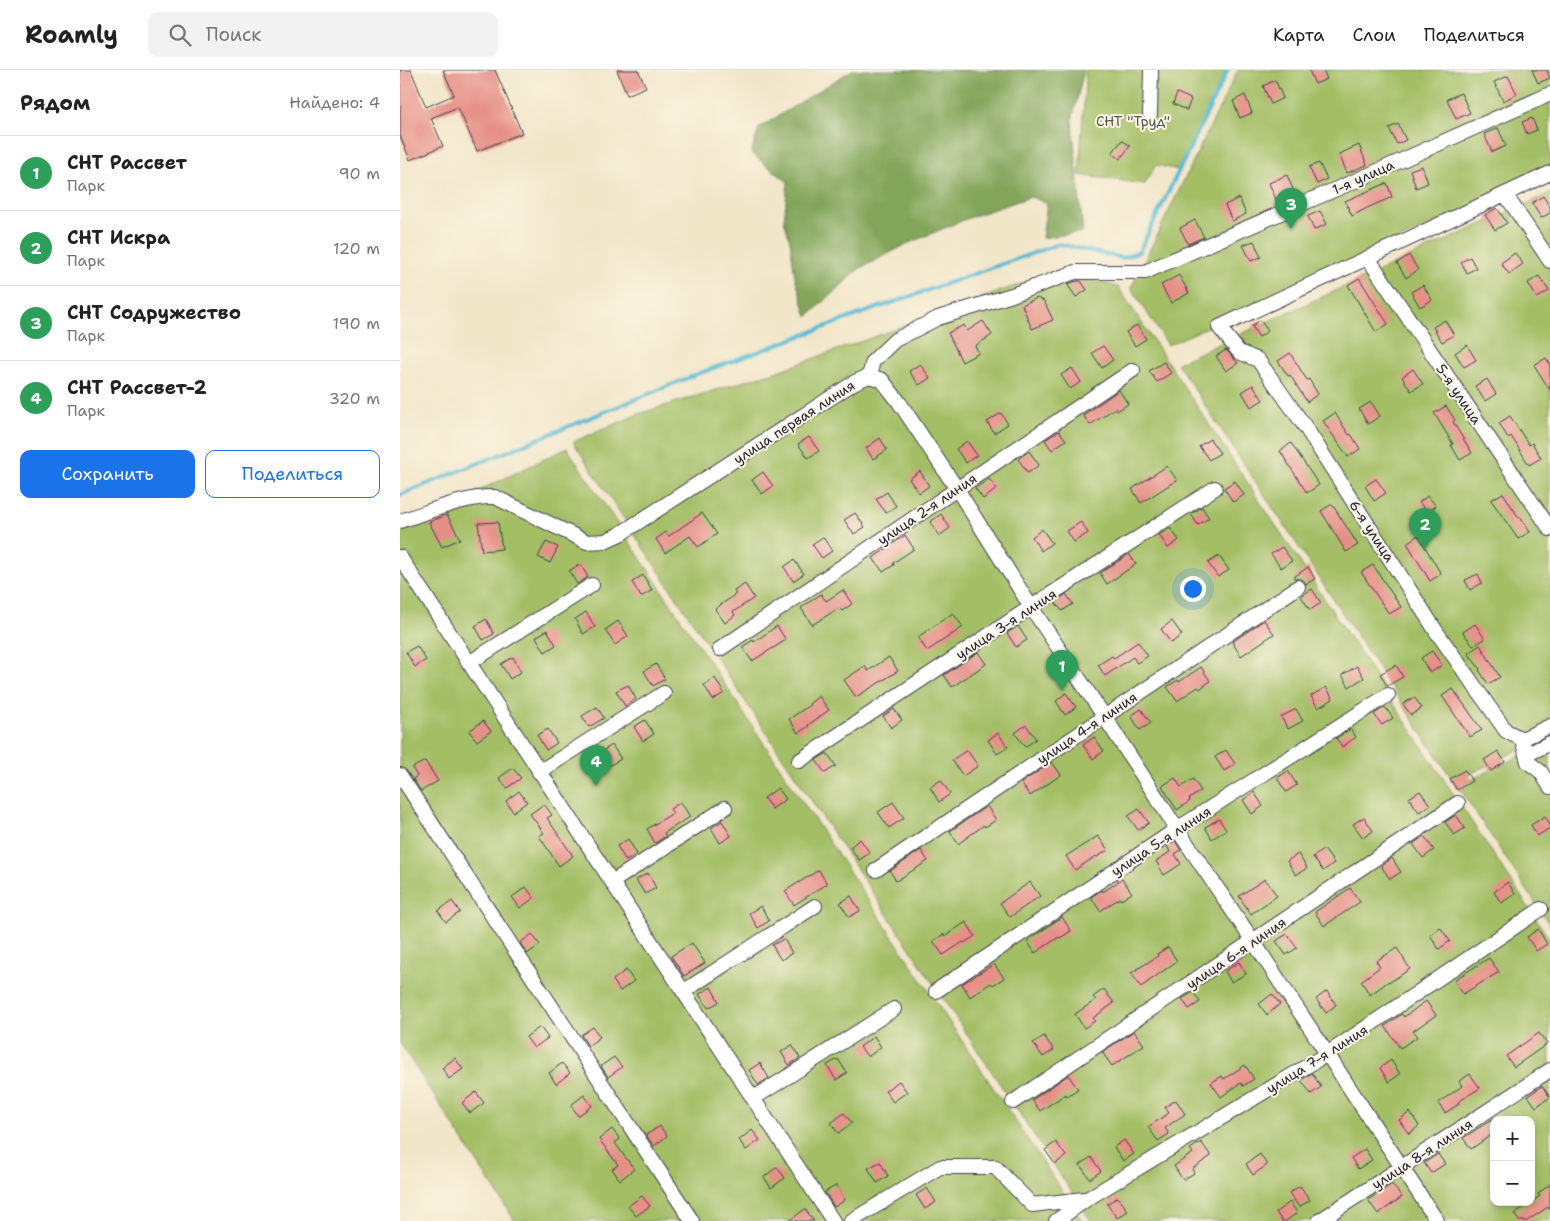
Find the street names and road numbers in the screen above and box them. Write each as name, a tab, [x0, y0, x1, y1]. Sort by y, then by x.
street label: 1-я улица	[1329, 155, 1397, 199]
street label: 5-я улица	[1432, 360, 1486, 428]
street label: улица первая линия	[730, 376, 858, 468]
street label: улица 2-я линия	[874, 469, 980, 549]
street label: 6-я улица	[1345, 497, 1399, 566]
street label: улица 3-я линия	[952, 585, 1060, 663]
street label: улица 4-я линия	[1033, 688, 1141, 768]
street label: улица 5-я линия	[1108, 802, 1214, 880]
street label: улица 6-я линия	[1183, 913, 1289, 993]
street label: улица 7-я линия	[1263, 1021, 1371, 1097]
street label: улица 8-я линия	[1368, 1115, 1476, 1193]

